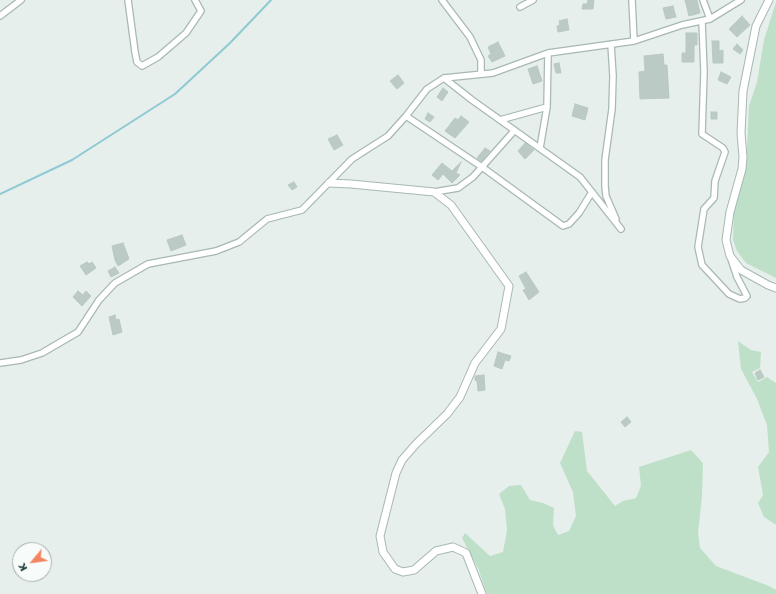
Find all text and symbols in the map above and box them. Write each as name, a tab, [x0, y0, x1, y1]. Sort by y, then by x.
north arrow	[12, 542, 52, 582]
text: K	[14, 560, 31, 575]

